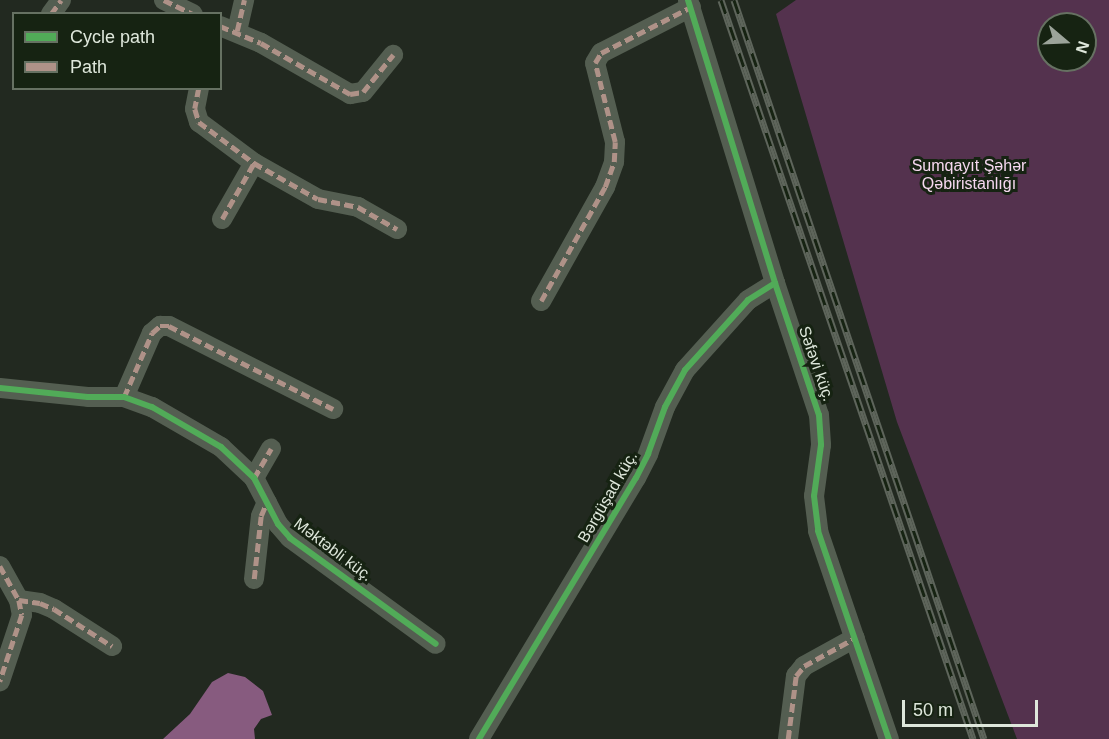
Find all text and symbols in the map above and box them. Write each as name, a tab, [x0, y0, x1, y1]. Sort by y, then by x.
legend	[12, 12, 222, 90]
north arrow	[1037, 12, 1097, 72]
text: Cycle path	[70, 27, 155, 47]
text: N	[1073, 39, 1093, 56]
text: Path	[70, 57, 107, 77]
park label: Sumqayıt Şəhər Qəbiristanlığı	[912, 156, 1026, 194]
street label: Səfəvi küç.	[794, 324, 838, 404]
street label: Bərgüşad küç.	[574, 448, 642, 546]
street label: Məktəbli küç.	[290, 514, 376, 586]
scale bar	[905, 688, 1042, 726]
text: 50 m	[913, 700, 953, 720]

